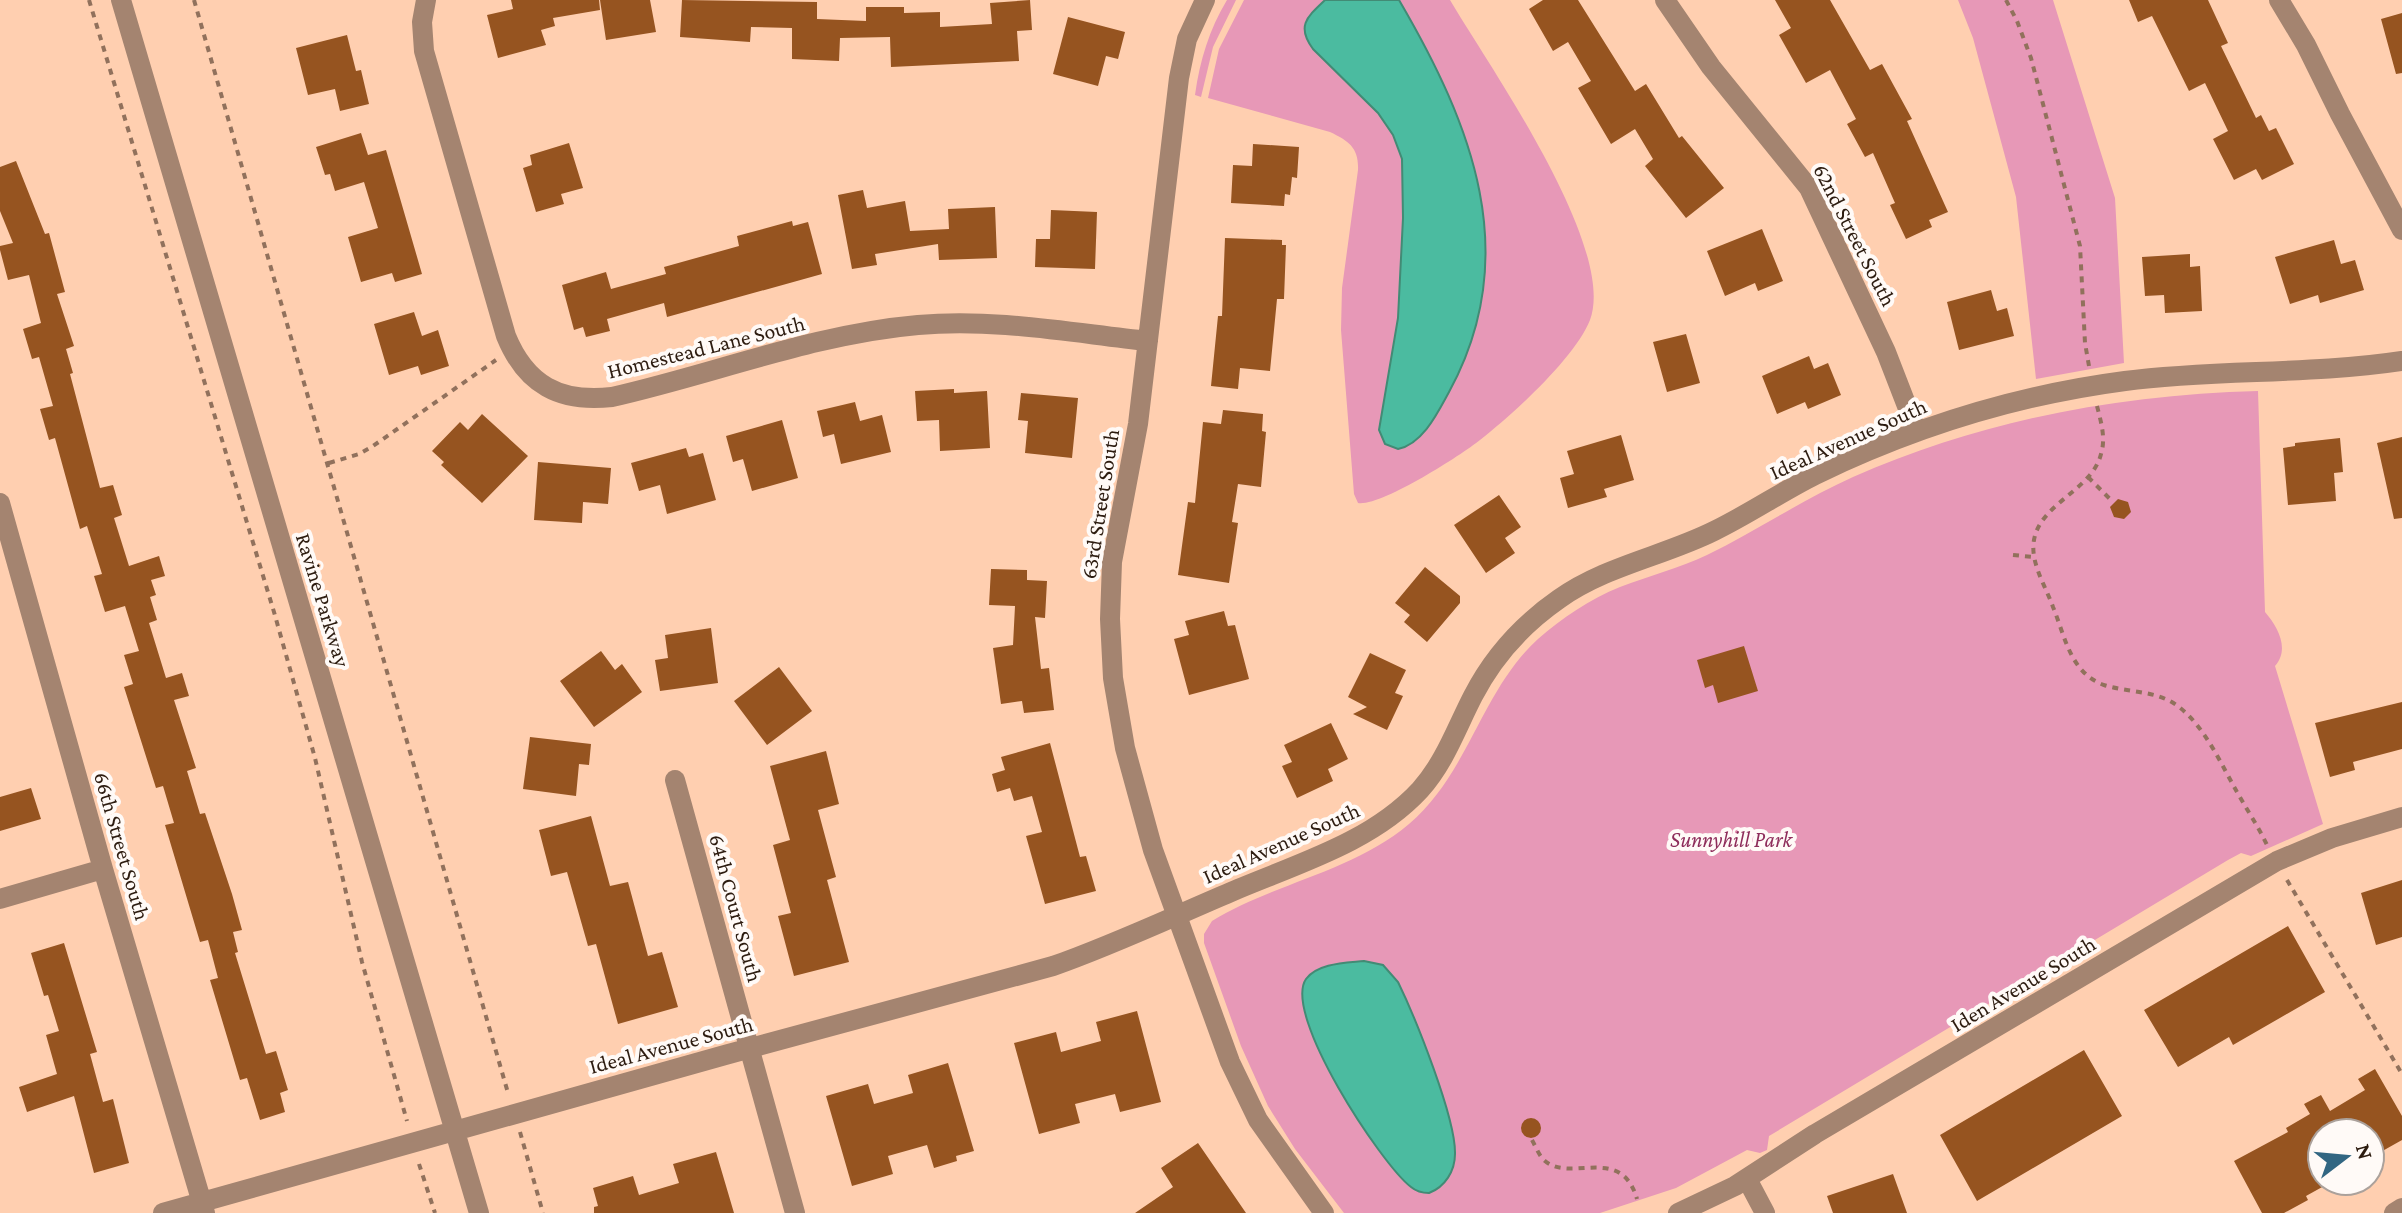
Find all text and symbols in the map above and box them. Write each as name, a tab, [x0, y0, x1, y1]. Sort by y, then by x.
street label: 62nd Street South	[1808, 160, 1902, 311]
street label: Homestead Lane South	[605, 310, 808, 384]
street label: Ideal Avenue South	[1766, 393, 1930, 485]
street label: 63rd Street South	[1076, 427, 1124, 581]
street label: Ravine Parkway	[291, 530, 355, 671]
street label: 66th Street South	[89, 769, 155, 923]
street label: Ideal Avenue South	[1199, 797, 1363, 889]
park label: Sunnyhill Park	[1670, 827, 1793, 852]
street label: 64th Court South	[704, 831, 768, 985]
street label: Iden Avenue South	[1946, 931, 2100, 1037]
street label: Ideal Avenue South	[586, 1011, 756, 1079]
north arrow	[2306, 1117, 2386, 1197]
text: N	[2351, 1141, 2379, 1162]

